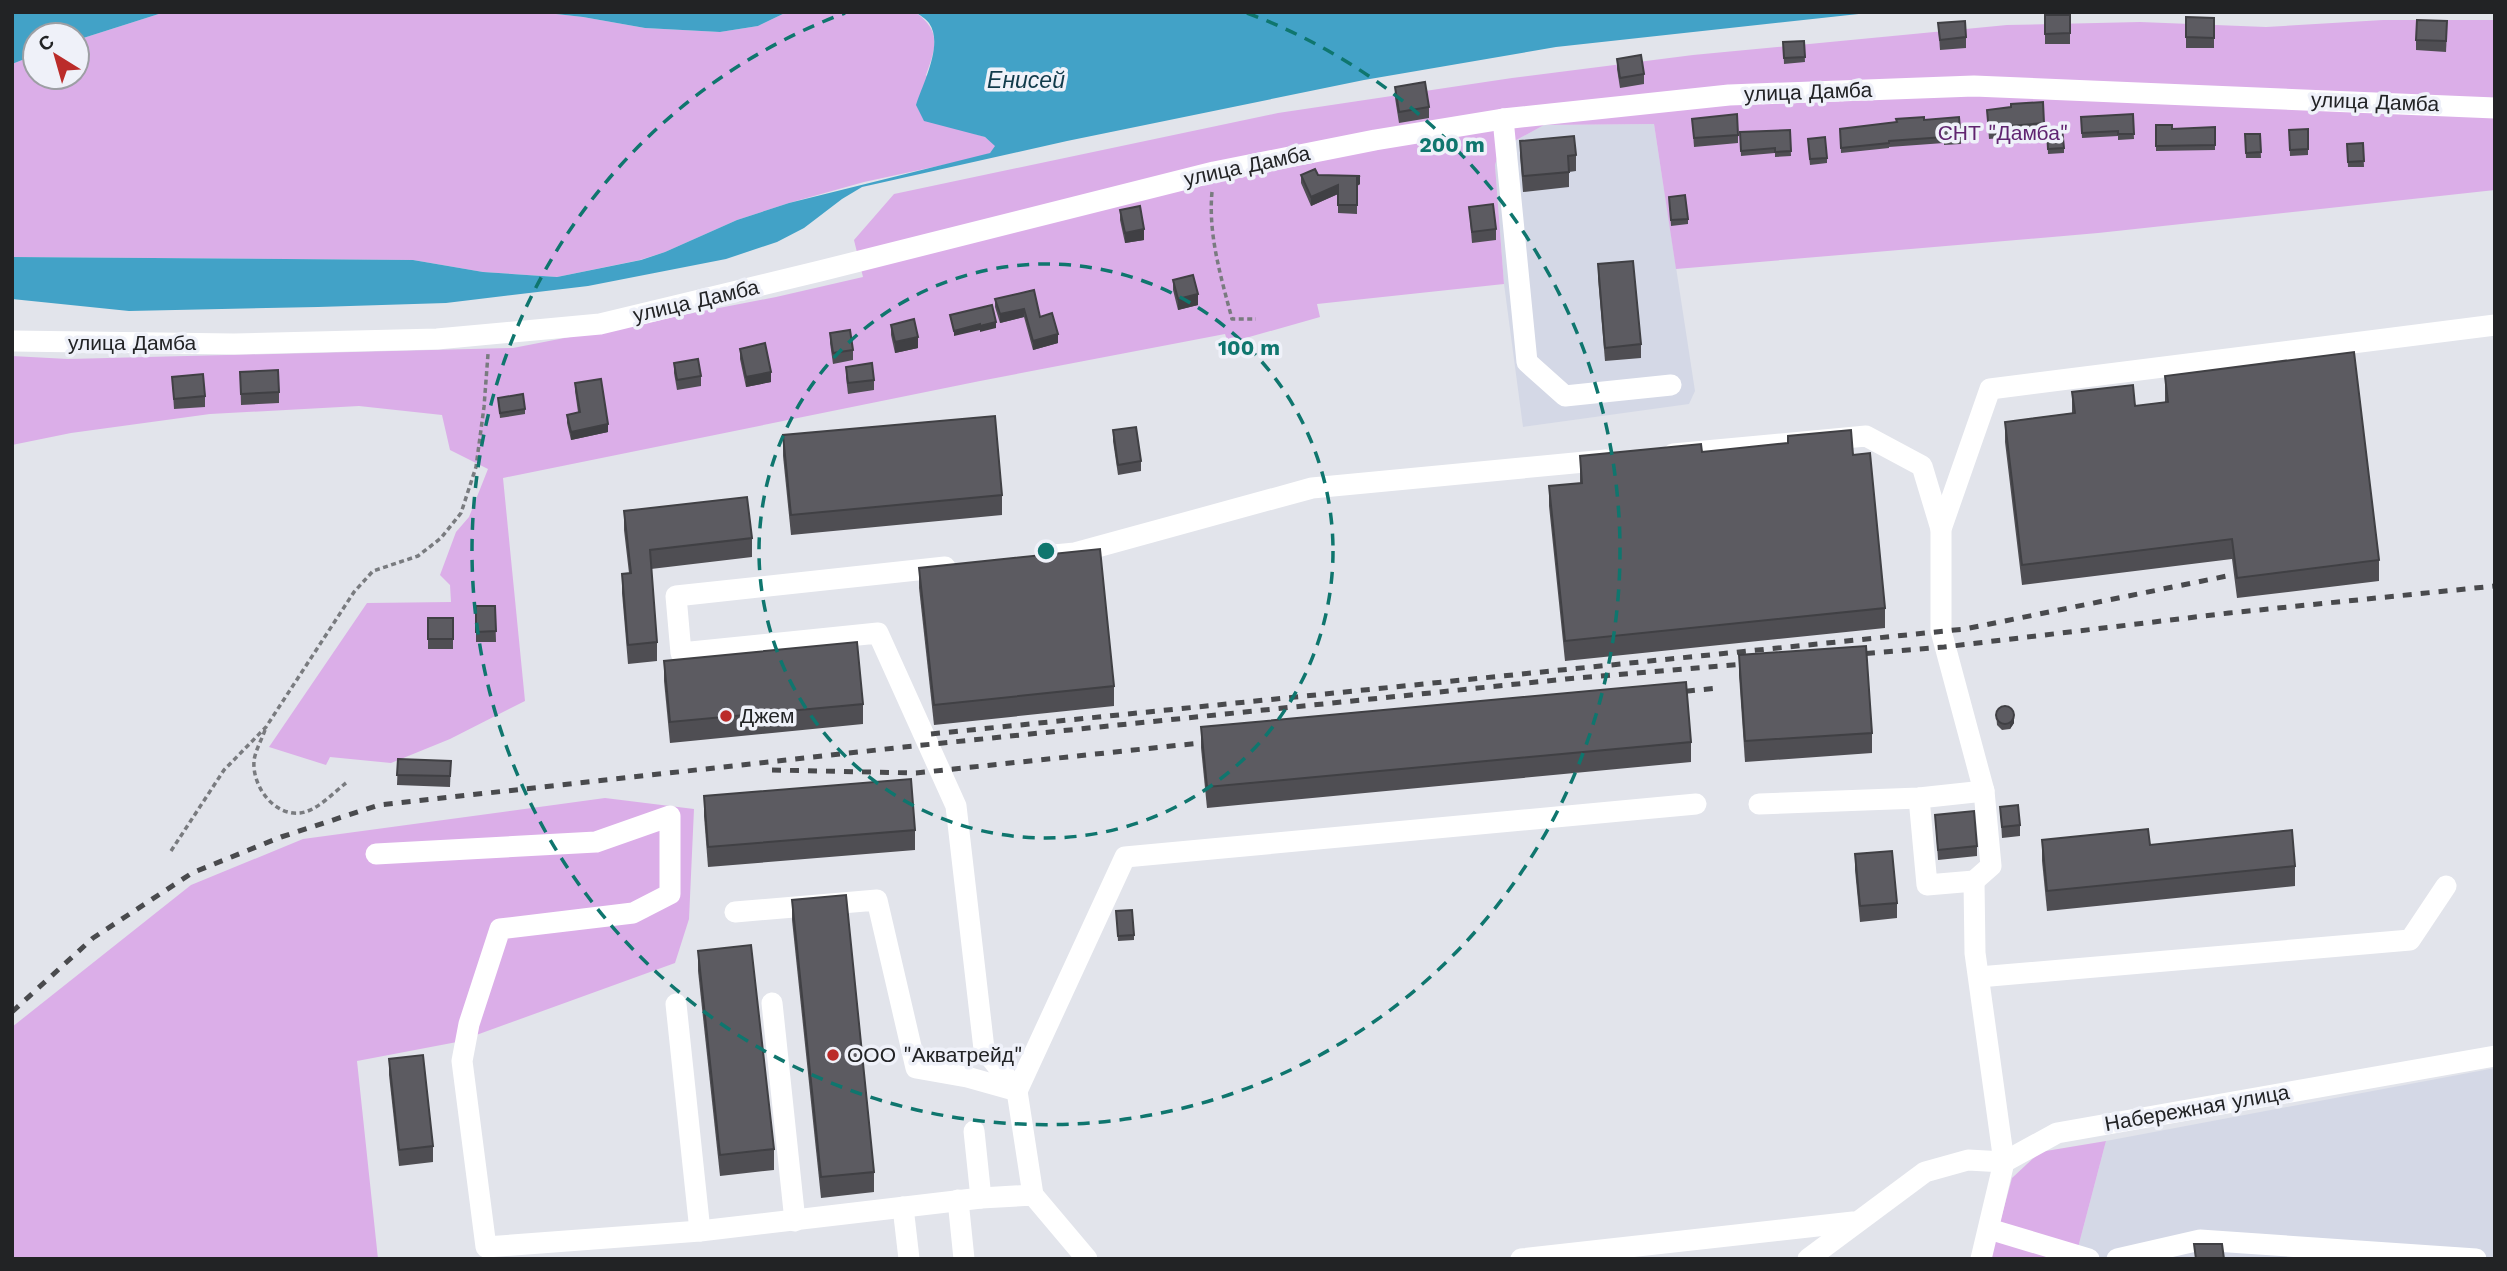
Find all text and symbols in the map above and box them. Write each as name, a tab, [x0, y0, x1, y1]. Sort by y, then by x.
north arrow	[21, 21, 91, 91]
text: С	[34, 29, 59, 56]
water label: Енисей	[987, 67, 1065, 94]
street label: улица Дамба	[1743, 77, 1873, 106]
street label: улица Дамба	[2311, 87, 2440, 116]
park label: СНТ "Дамба"	[1938, 120, 2068, 145]
text: 200 m	[1419, 132, 1485, 157]
street label: улица Дамба	[1182, 140, 1313, 191]
street label: улица Дамба	[631, 274, 761, 327]
street label: улица Дамба	[68, 330, 196, 355]
text: 100 m	[1218, 335, 1280, 360]
centre of rings	[1034, 539, 1058, 563]
place label: Джем	[740, 703, 794, 728]
marker: Джем	[718, 708, 734, 724]
place label: ООО "Акватрейд"	[847, 1042, 1022, 1067]
marker: ООО "Акватрейд"	[825, 1047, 841, 1063]
street label: Набережная улица	[2103, 1079, 2291, 1136]

